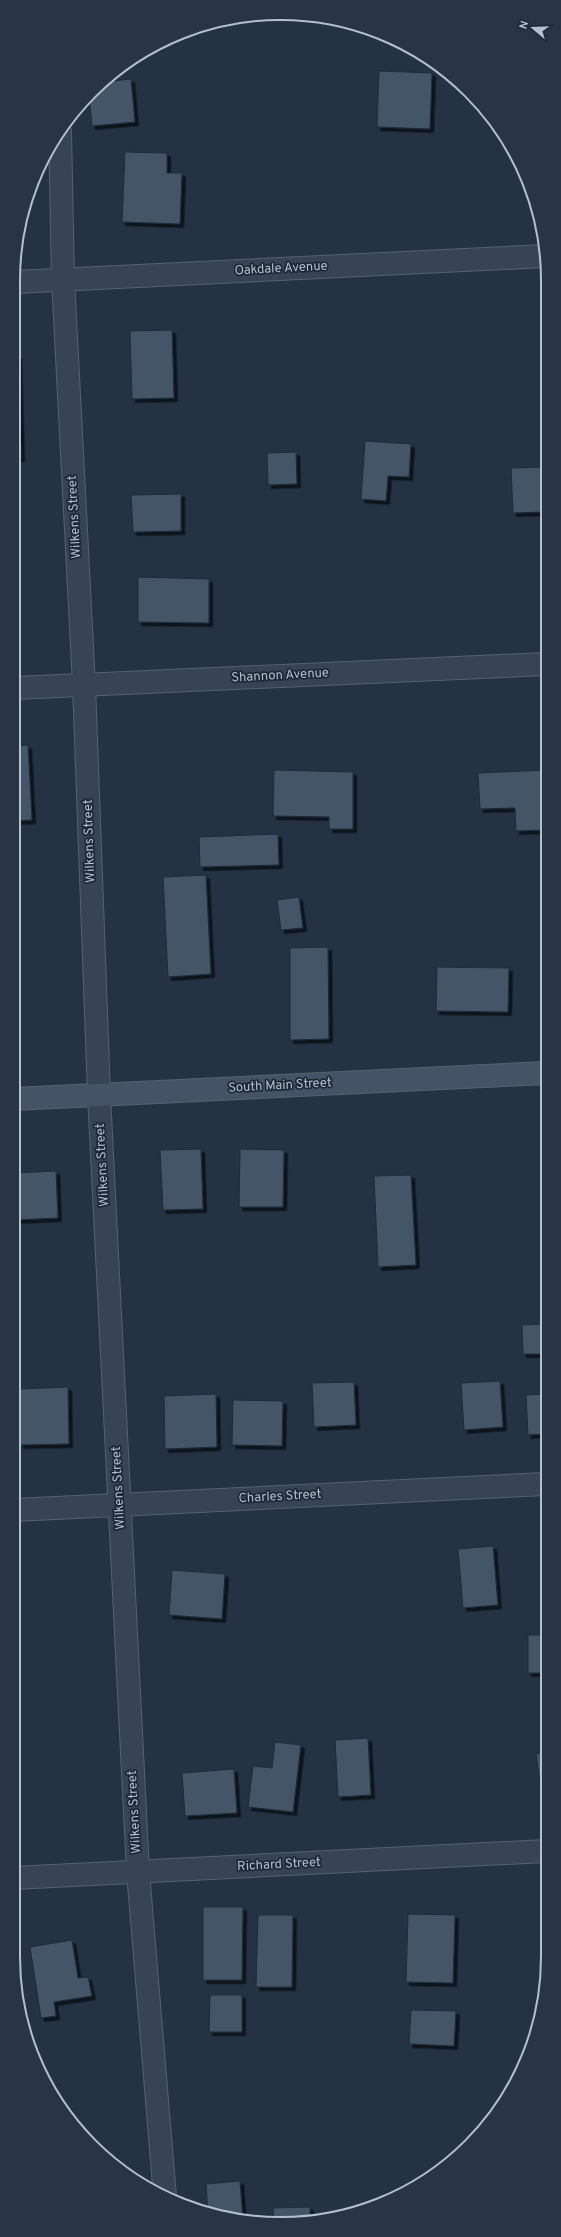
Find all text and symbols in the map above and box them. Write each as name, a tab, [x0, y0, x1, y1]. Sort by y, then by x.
north arrow	[513, 8, 553, 48]
text: N	[517, 19, 532, 31]
street label: Oakdale Avenue	[234, 259, 328, 279]
street label: Wilkens Street	[65, 475, 85, 559]
street label: Shannon Avenue	[231, 665, 329, 687]
street label: Wilkens Street	[81, 799, 99, 883]
street label: South Main Street	[228, 1075, 332, 1097]
street label: Wilkens Street	[93, 1123, 113, 1207]
street label: Wilkens Street	[109, 1446, 129, 1530]
street label: Charles Street	[238, 1487, 322, 1507]
street label: Wilkens Street	[125, 1770, 145, 1854]
street label: Richard Street	[237, 1855, 321, 1875]

